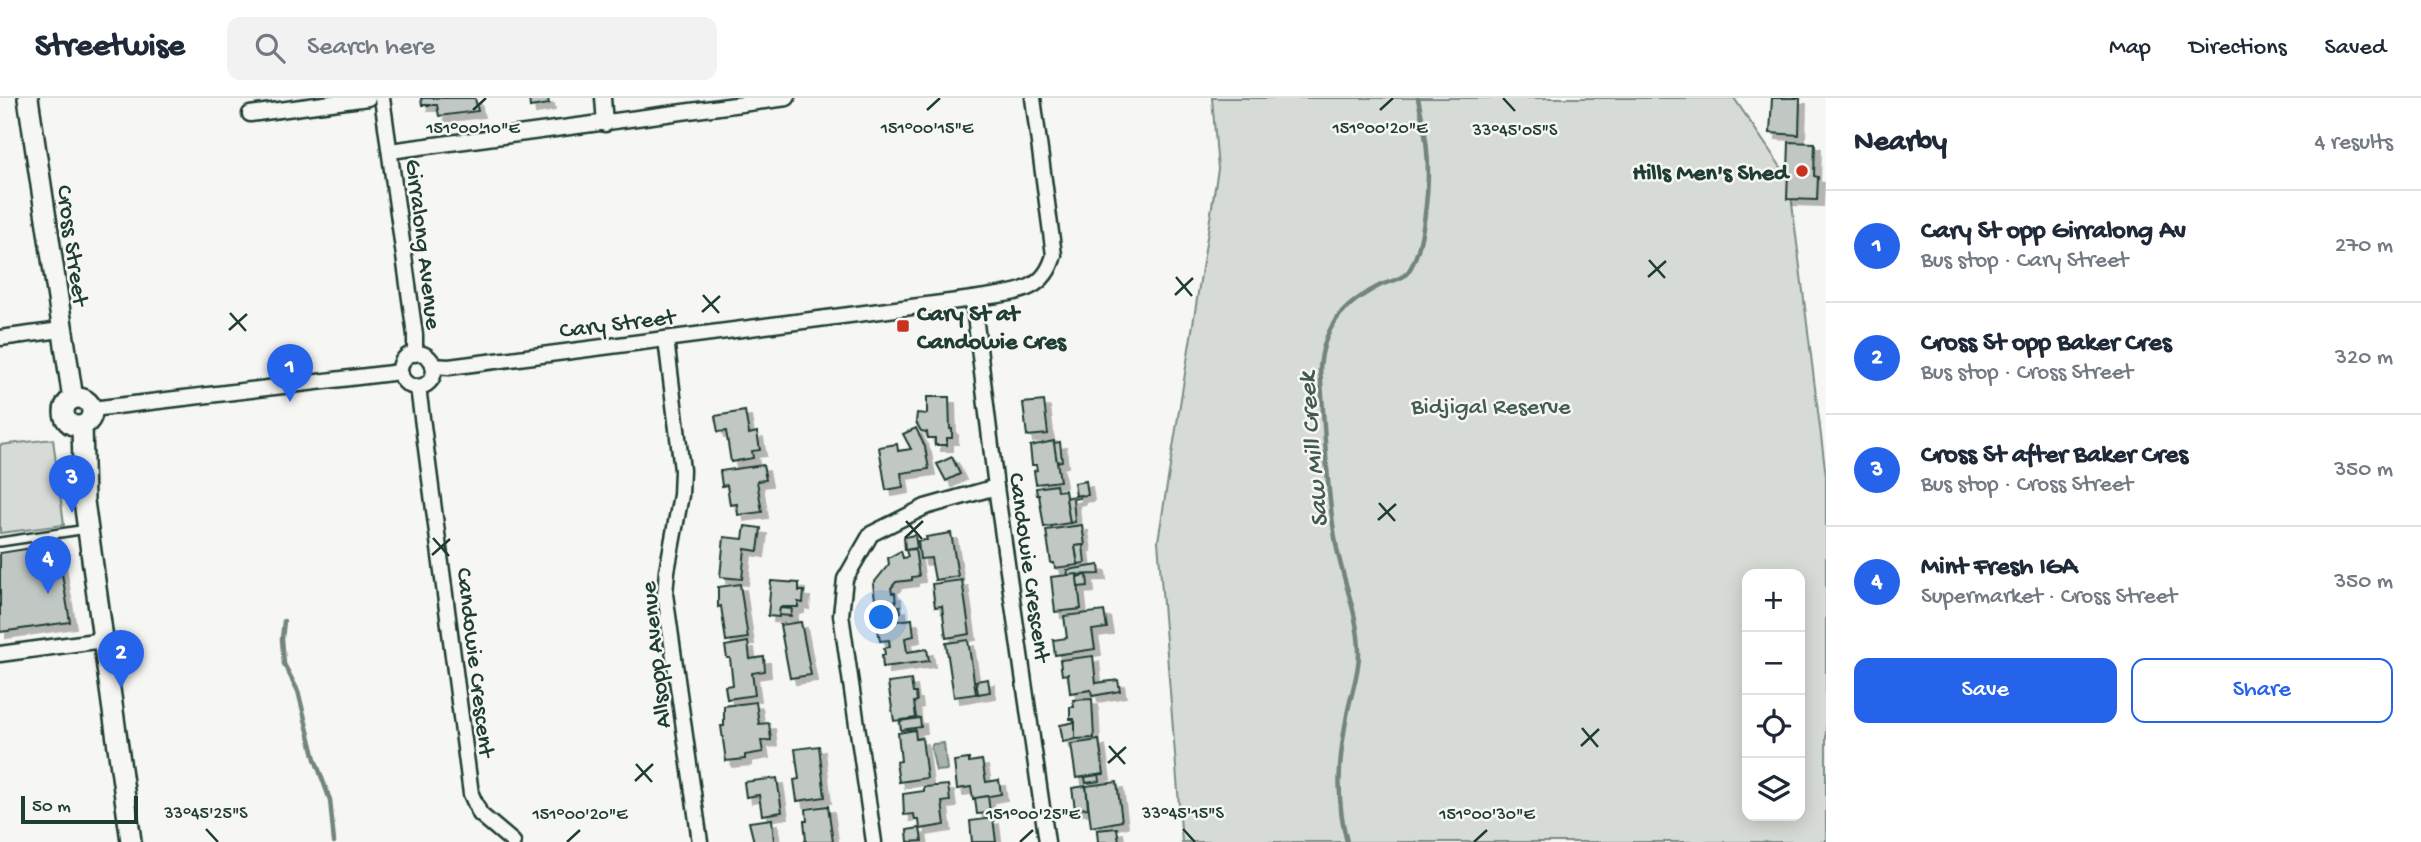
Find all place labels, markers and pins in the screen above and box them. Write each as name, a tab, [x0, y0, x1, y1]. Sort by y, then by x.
place label: Hills Men's Shed	[1632, 160, 1791, 189]
marker: Hills Men's Shed	[1794, 163, 1810, 179]
place label: Cary St at Candowie Cres	[917, 301, 1067, 358]
marker: Cary St at Candowie Cres	[895, 318, 911, 334]
pin: 1	[267, 344, 313, 402]
pin: 3	[49, 455, 95, 513]
pin: 4	[25, 536, 71, 594]
pin: 2	[98, 630, 144, 688]

